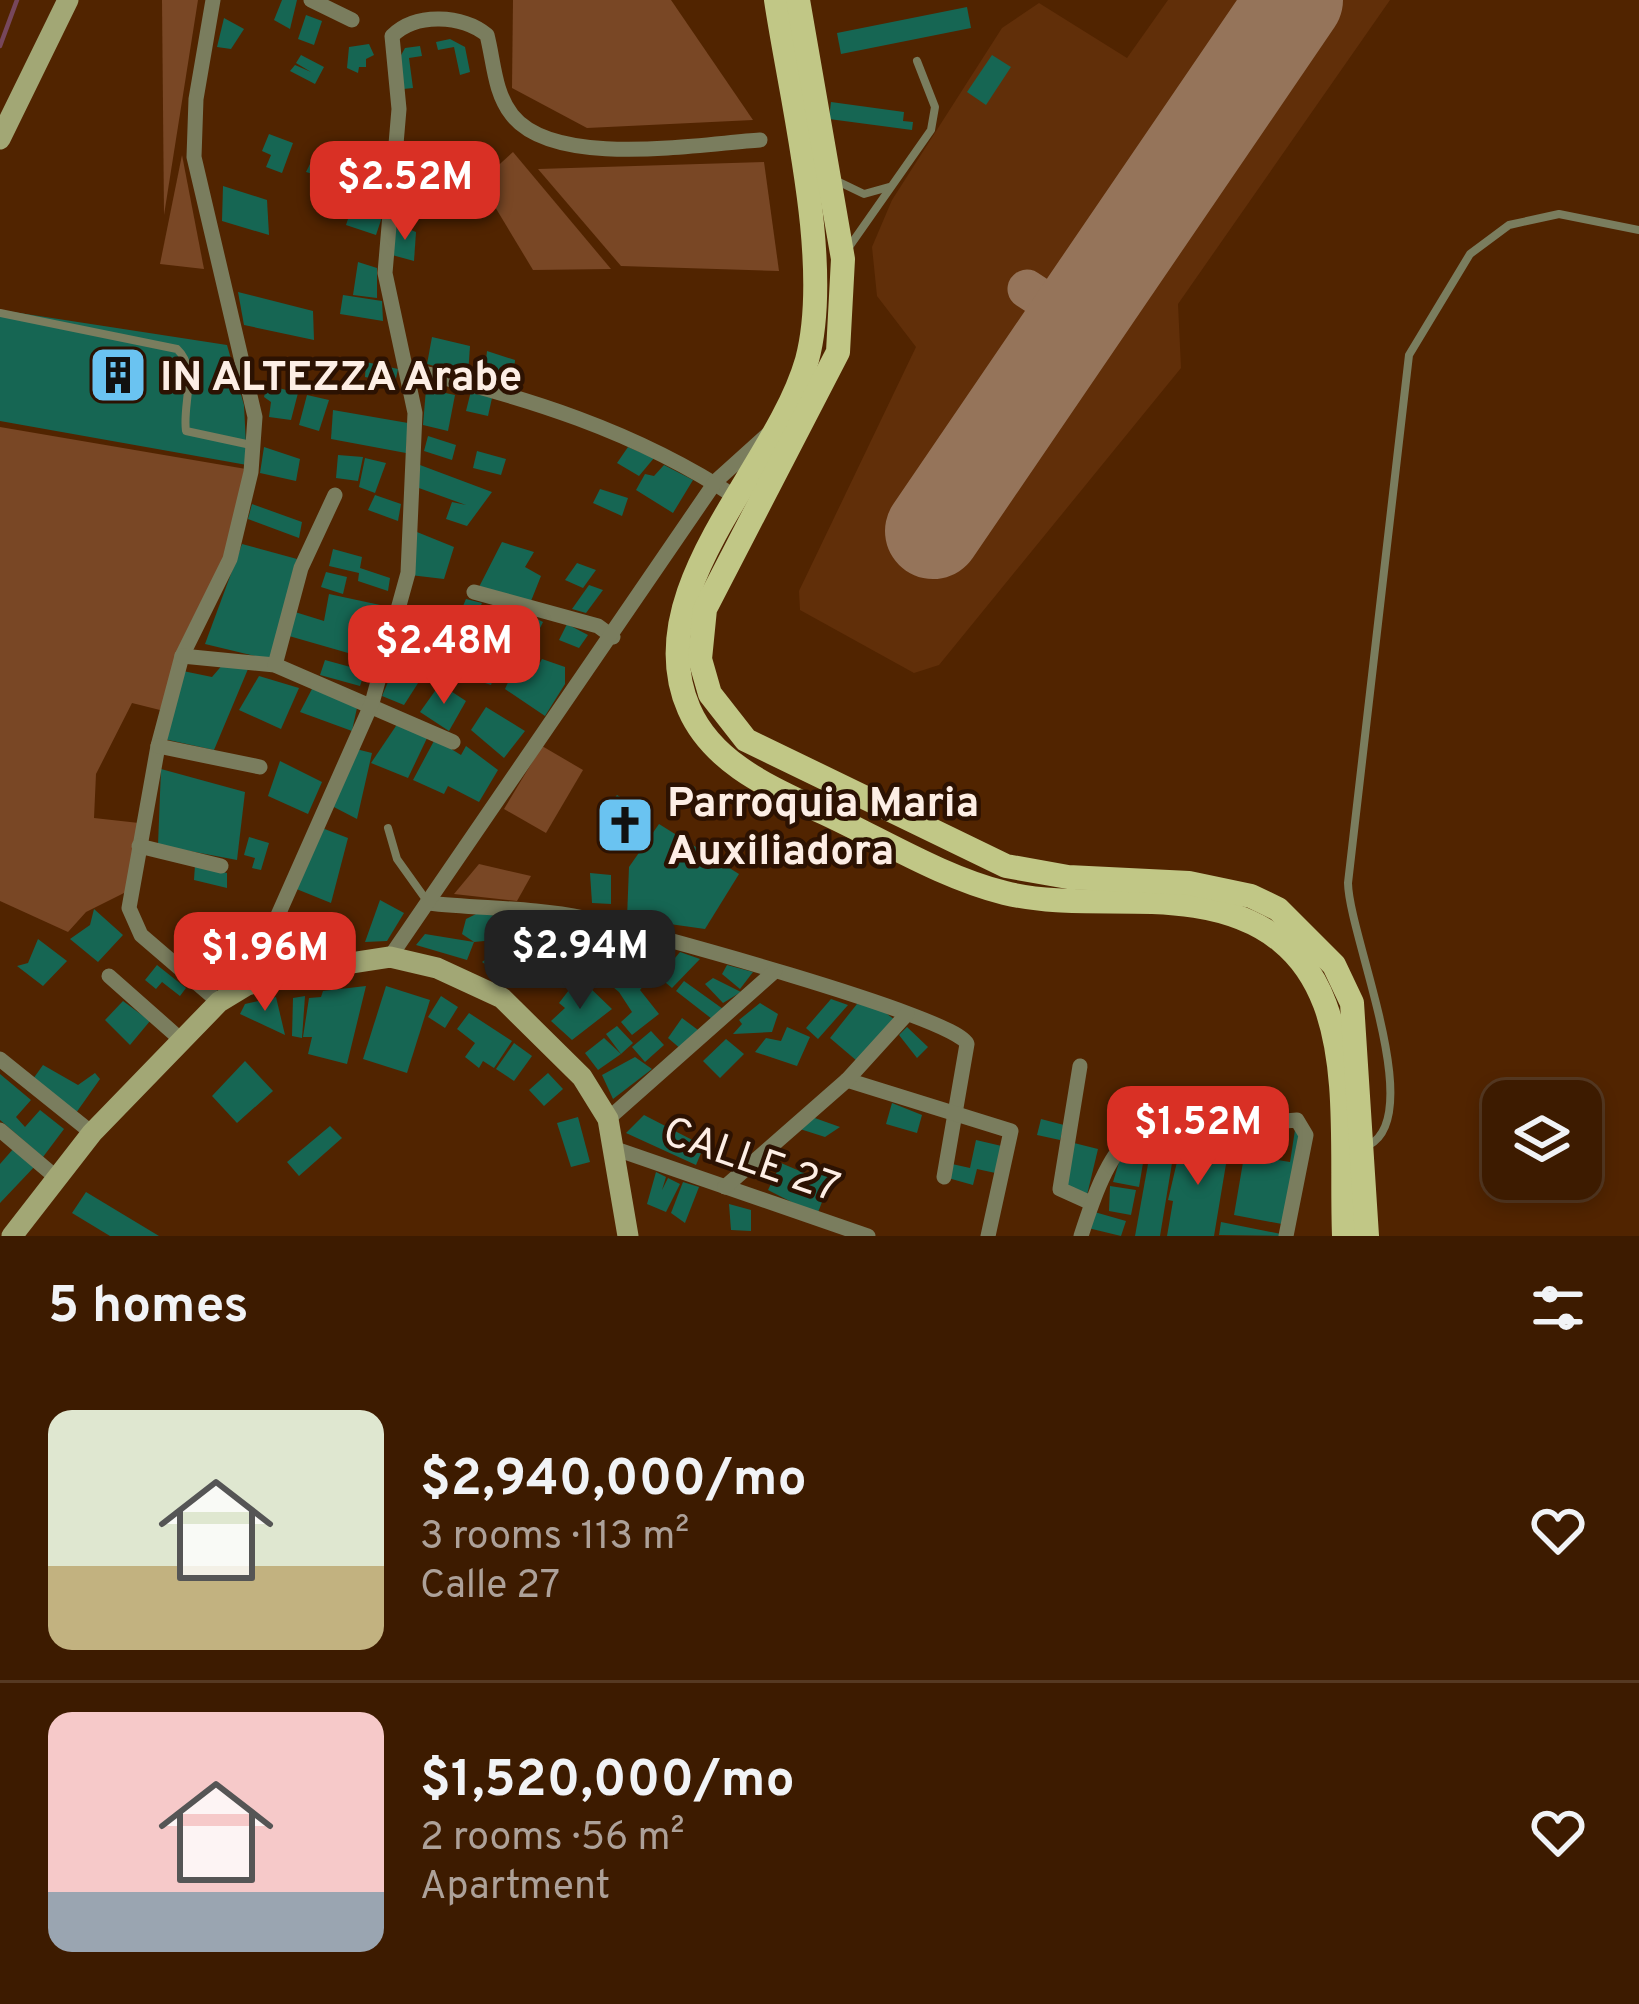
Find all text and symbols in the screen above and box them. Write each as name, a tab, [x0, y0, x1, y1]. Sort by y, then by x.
pin: $2.52M	[307, 141, 503, 243]
text: $2.52M	[337, 155, 473, 204]
building icon: IN ALTEZZA Arabe	[87, 344, 149, 406]
place label: IN ALTEZZA Arabe	[160, 353, 522, 406]
pin: $2.48M	[346, 605, 542, 707]
text: $2.48M	[375, 619, 513, 668]
place label: Parroquia Maria Auxiliadora	[667, 779, 979, 880]
church icon: Parroquia Maria Auxiliadora	[594, 794, 656, 856]
pin: $2.94M	[482, 910, 678, 1012]
pin: $1.96M	[167, 912, 363, 1014]
text: $2.94M	[511, 924, 649, 973]
text: $1.96M	[201, 926, 329, 975]
map controls	[1482, 1080, 1602, 1200]
button: layers	[1482, 1080, 1602, 1200]
pin: $1.52M	[1100, 1086, 1296, 1188]
text: $1.52M	[1134, 1100, 1262, 1149]
street label: CALLE 27	[655, 1107, 846, 1217]
icon: filters	[1525, 1275, 1591, 1341]
text: 5 homes	[48, 1276, 249, 1341]
text: $2,940,000/mo	[420, 1449, 807, 1514]
icon: home	[144, 1458, 288, 1602]
icon: heart	[1525, 1497, 1591, 1563]
text: 3 rooms · 113 m²	[420, 1514, 689, 1563]
text: Calle 27	[420, 1563, 560, 1612]
text: $1,520,000/mo	[420, 1750, 795, 1815]
icon: home	[144, 1760, 288, 1904]
icon: heart	[1525, 1799, 1591, 1865]
text: 2 rooms · 56 m²	[420, 1815, 685, 1864]
text: Apartment	[420, 1864, 610, 1913]

